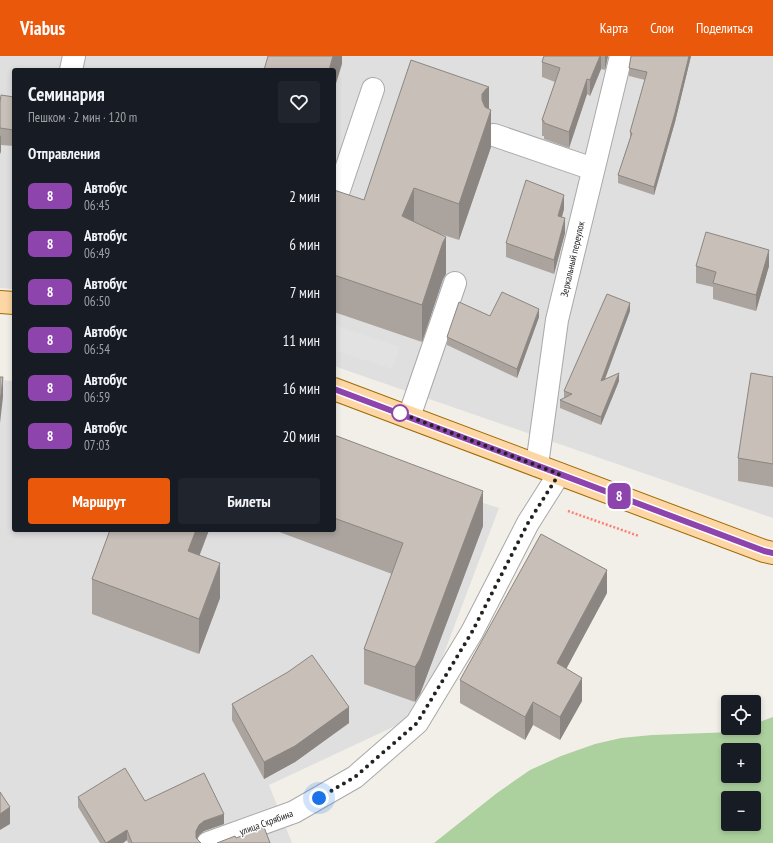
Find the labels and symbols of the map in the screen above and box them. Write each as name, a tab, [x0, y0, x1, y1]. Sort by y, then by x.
street label: Зеркальный переулок	[557, 220, 588, 298]
unlabelled marker	[391, 404, 409, 422]
line badge: 8	[606, 483, 632, 509]
your location	[309, 788, 329, 808]
street label: улица Скрябина	[237, 807, 295, 838]

